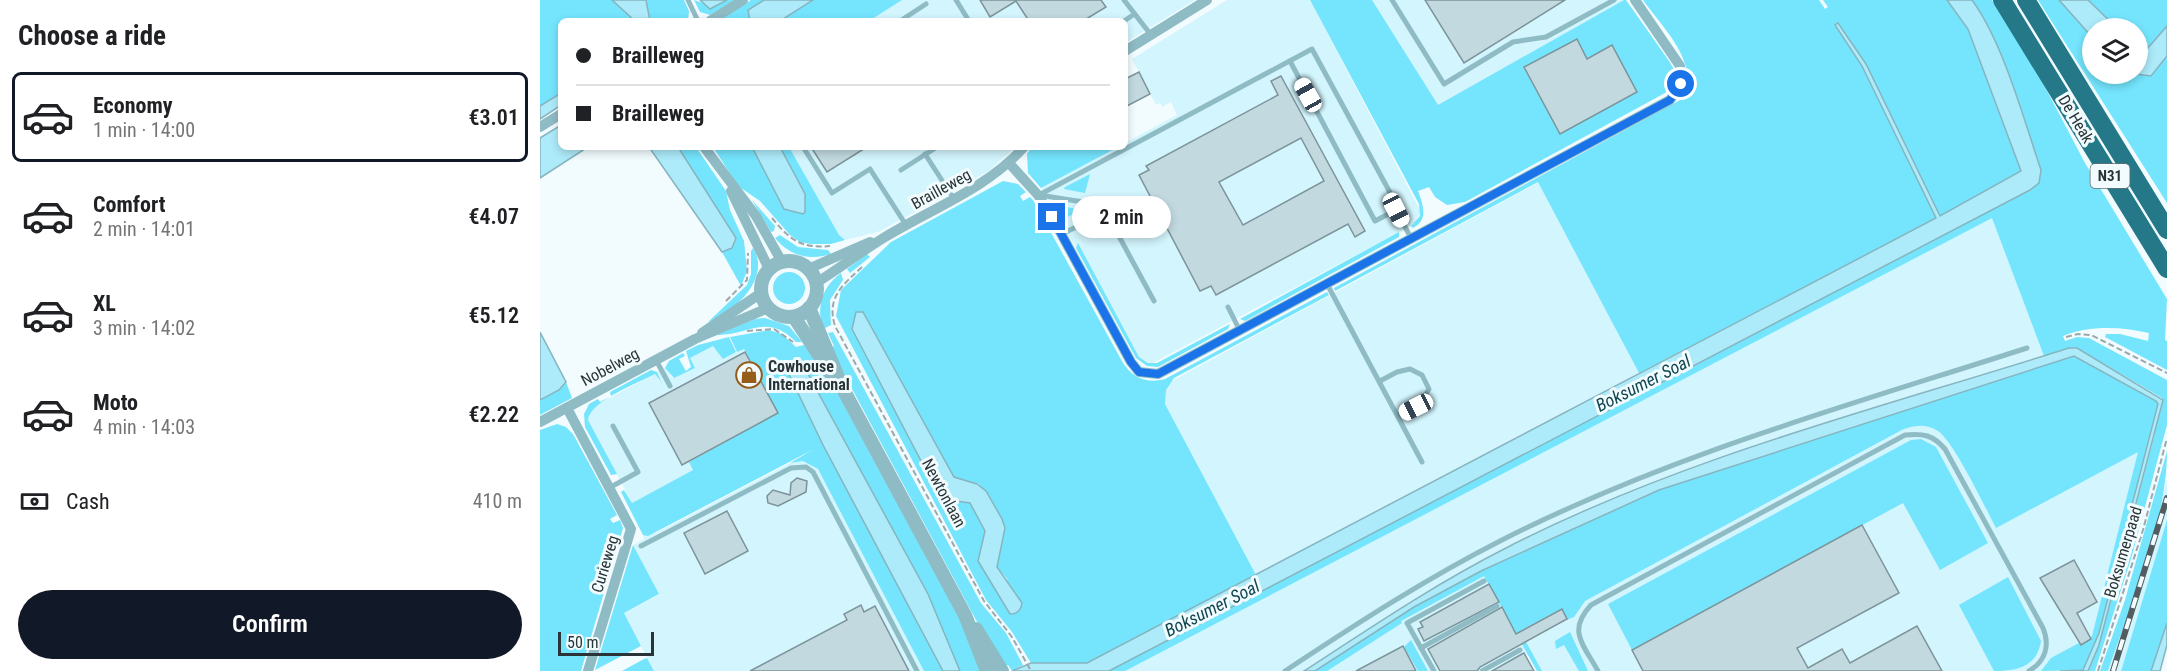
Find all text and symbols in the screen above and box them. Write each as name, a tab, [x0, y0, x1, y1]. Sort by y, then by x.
map controls	[2082, 18, 2148, 84]
button: layers	[2082, 18, 2148, 84]
text: Choose a ride	[18, 20, 166, 52]
text: Brailleweg	[612, 43, 704, 68]
route start	[1667, 70, 1694, 97]
car	[1291, 75, 1325, 115]
icon: car	[21, 90, 75, 144]
street label: De Heak	[2054, 92, 2098, 147]
text: Economy	[93, 93, 173, 118]
text: Brailleweg	[612, 101, 704, 126]
text: €3.01	[468, 105, 519, 130]
text: 1 min · 14:00	[93, 118, 195, 142]
road number: N31	[2090, 164, 2130, 188]
street label: Brailleweg	[908, 165, 974, 213]
icon: car	[21, 189, 75, 243]
car	[1380, 190, 1412, 230]
text: Comfort	[93, 192, 166, 217]
callout: 2 min	[1073, 196, 1172, 238]
route end	[1038, 203, 1065, 230]
text: €4.07	[468, 204, 519, 229]
text: 2 min	[1099, 205, 1144, 229]
text: 2 min · 14:01	[93, 217, 195, 241]
icon: car	[21, 288, 75, 342]
text: XL	[93, 291, 116, 316]
text: €5.12	[468, 303, 519, 328]
text: 3 min · 14:02	[93, 316, 195, 340]
street label: Nobelweg	[578, 344, 642, 390]
water label: Boksumer Soal	[1592, 350, 1695, 416]
place label: Cowhouse International	[768, 357, 850, 394]
shop icon: Cowhouse International	[734, 360, 764, 390]
icon: car	[21, 387, 75, 441]
text: Moto	[93, 390, 138, 415]
car	[1396, 391, 1436, 423]
text: €2.22	[468, 402, 519, 427]
text: 4 min · 14:03	[93, 415, 195, 439]
street label: Newtonlaan	[918, 455, 970, 531]
icon: cash	[18, 485, 51, 518]
text: Cash	[66, 489, 110, 514]
text: 410 m	[473, 489, 522, 513]
street label: Boksumerpaad	[2100, 504, 2146, 600]
street label: Curieweg	[587, 533, 623, 595]
water label: Boksumer Soal	[1161, 575, 1264, 641]
button: Confirm	[18, 590, 522, 659]
scale bar	[558, 629, 654, 656]
text: 50 m	[567, 633, 599, 652]

